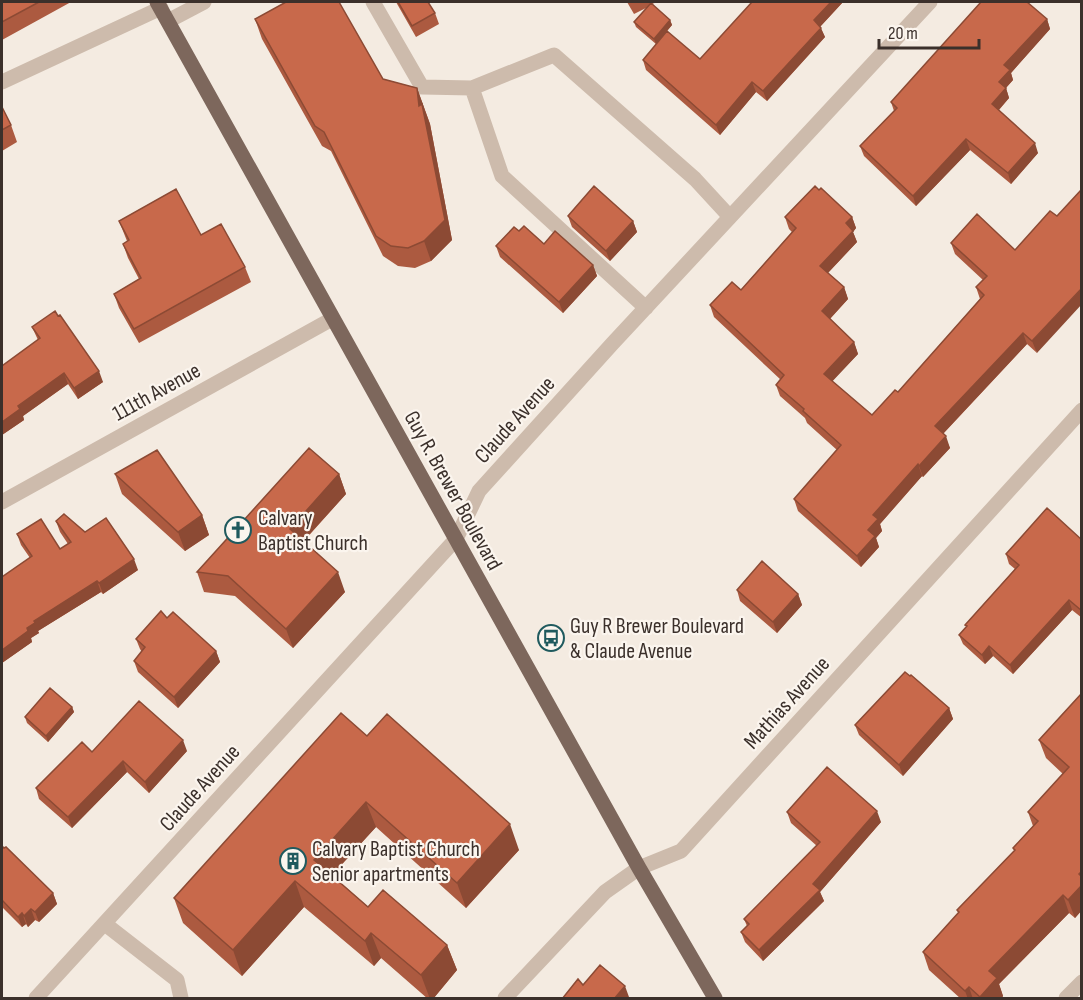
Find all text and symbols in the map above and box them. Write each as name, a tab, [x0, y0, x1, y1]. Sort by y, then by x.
scale bar	[879, 12, 980, 50]
text: 20 m	[888, 23, 918, 44]
street label: 111th Avenue	[108, 357, 205, 427]
street label: Claude Avenue	[469, 371, 561, 469]
street label: Guy R. Brewer Boulevard	[398, 406, 508, 575]
place label: Calvary Baptist Church	[258, 505, 368, 557]
church icon: Calvary Baptist Church	[223, 515, 253, 545]
place label: Guy R Brewer Boulevard & Claude Avenue	[570, 613, 744, 665]
bus stop icon: Guy R Brewer Boulevard & Claude Avenue	[536, 623, 566, 653]
street label: Mathias Avenue	[738, 651, 836, 755]
street label: Claude Avenue	[154, 739, 246, 837]
place label: Calvary Baptist Church Senior apartments	[312, 836, 480, 888]
building icon: Calvary Baptist Church Senior apartments	[278, 846, 308, 876]

